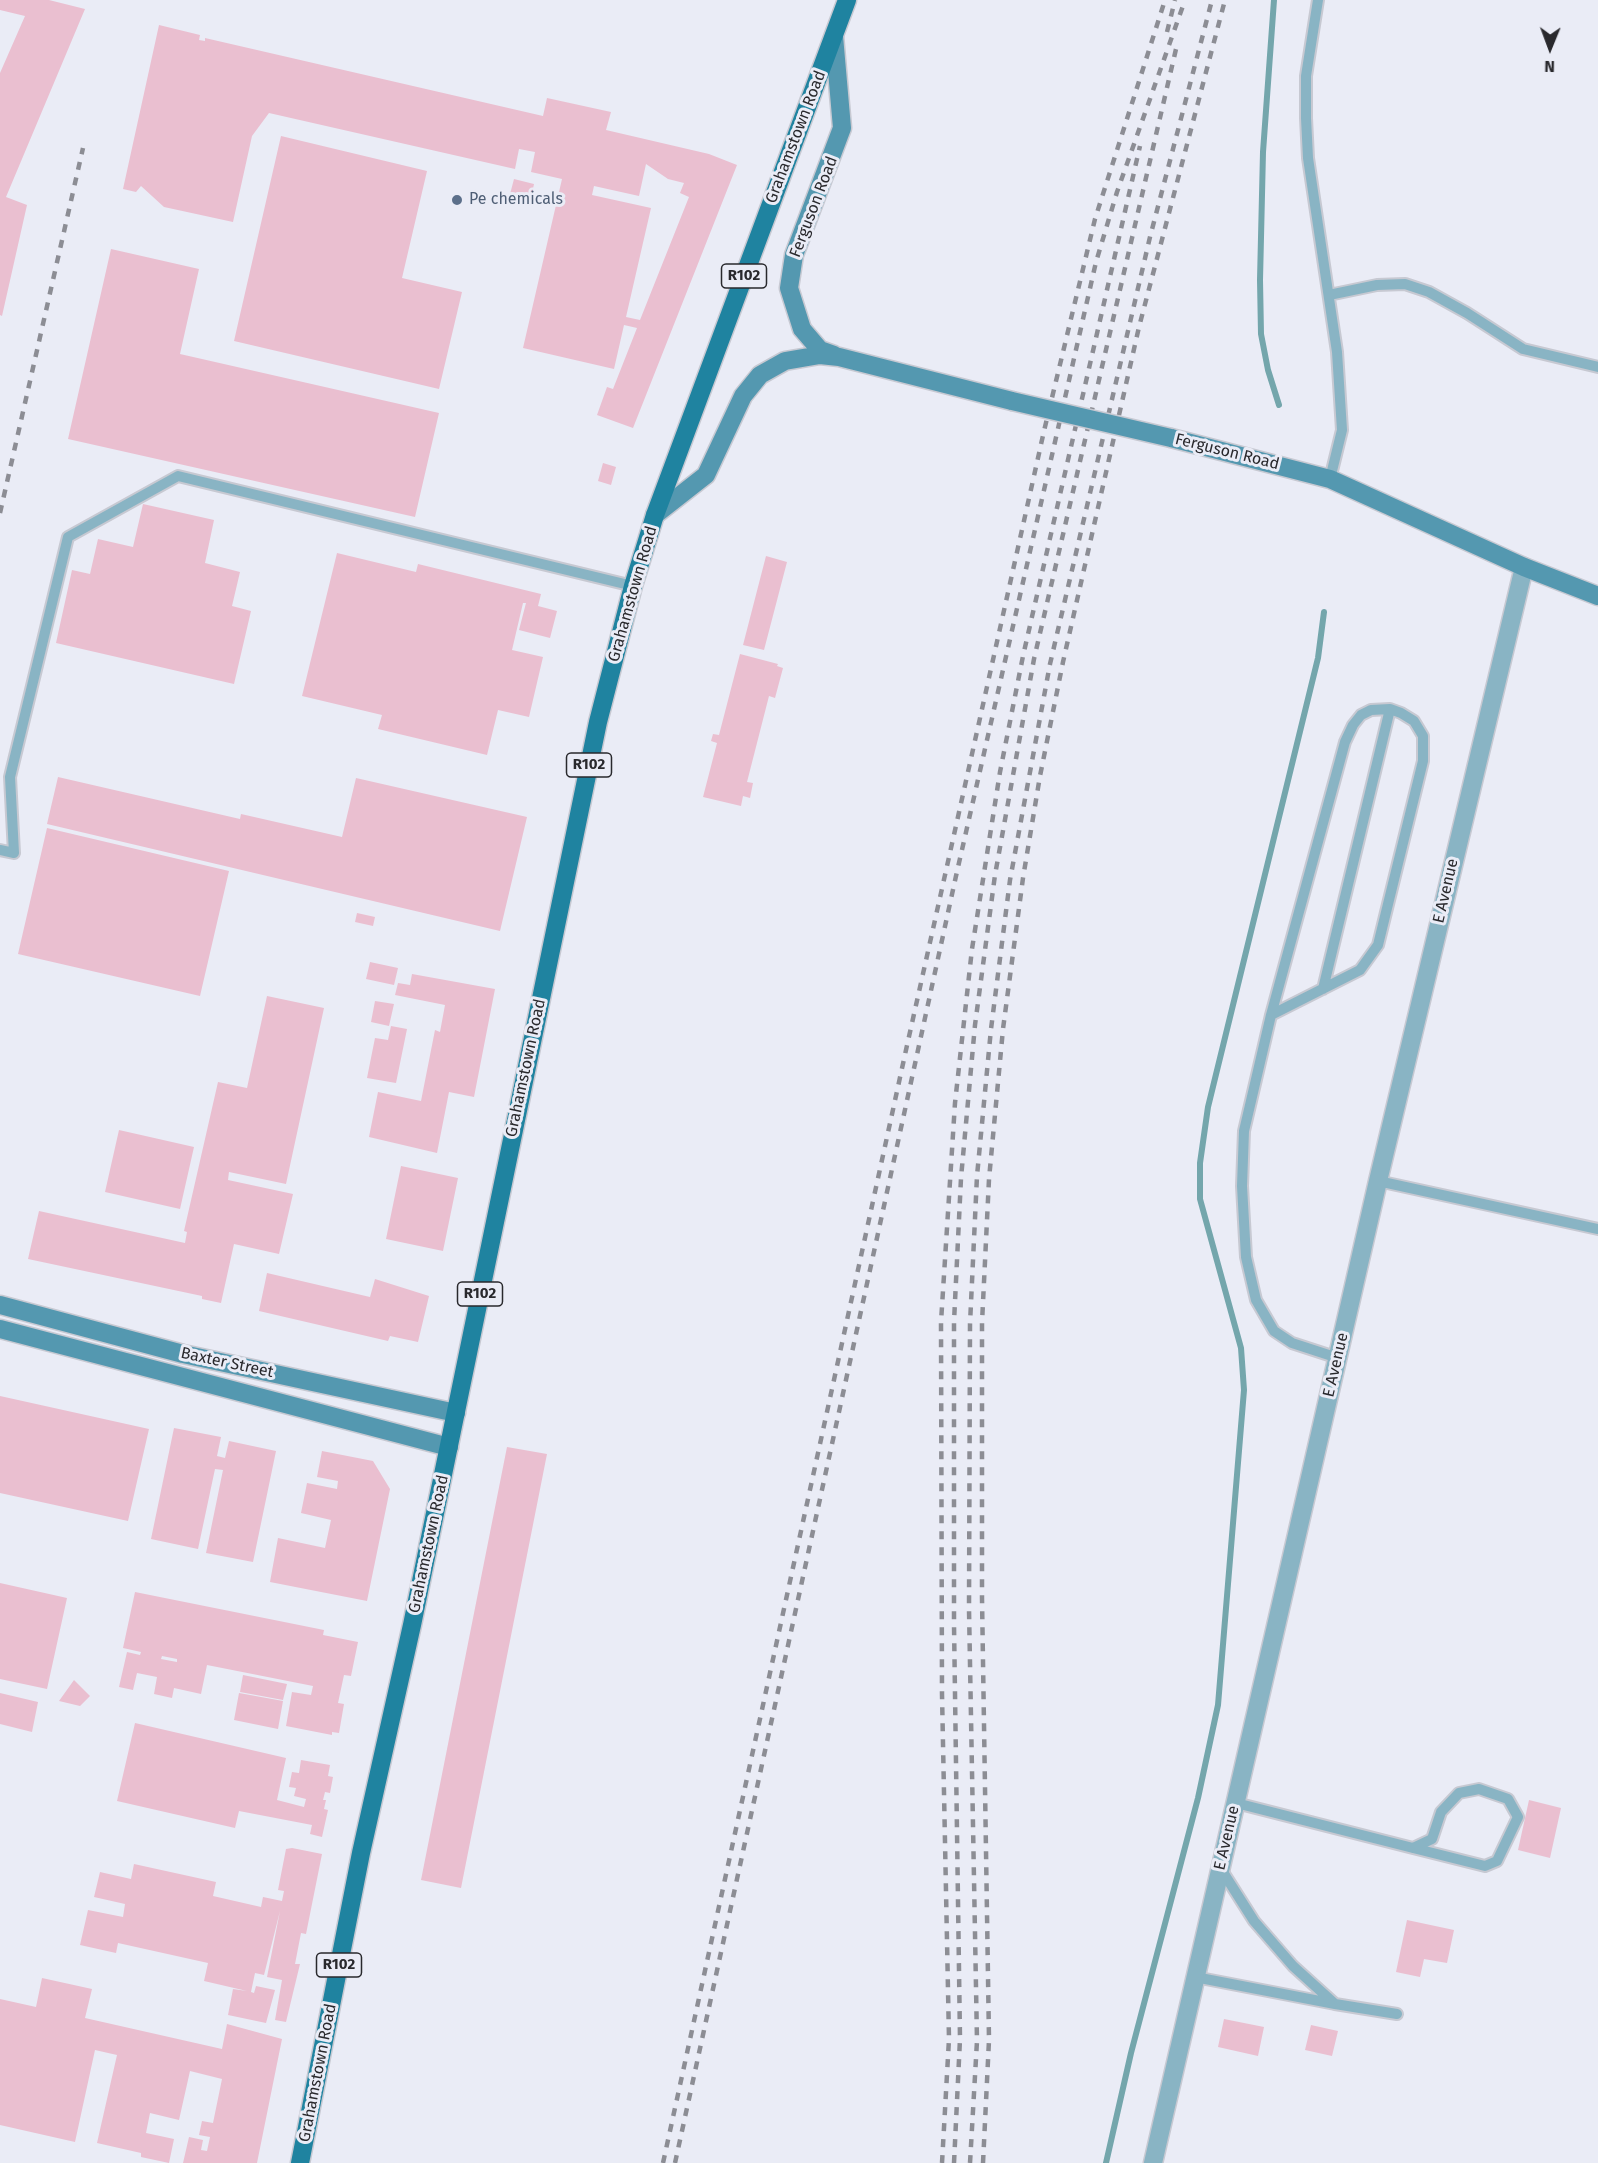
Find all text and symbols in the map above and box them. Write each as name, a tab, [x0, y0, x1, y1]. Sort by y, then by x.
north arrow	[1520, 18, 1580, 78]
text: N	[1544, 57, 1555, 76]
street label: Grahamstown Road	[762, 68, 830, 206]
street label: Ferguson Road	[786, 154, 842, 260]
place label: Pe chemicals	[469, 190, 563, 210]
marker: Pe chemicals	[450, 193, 464, 207]
road number: R102	[722, 264, 766, 288]
street label: Ferguson Road	[1173, 430, 1281, 474]
street label: Grahamstown Road	[604, 524, 662, 664]
road number: R102	[566, 753, 612, 777]
street label: E Avenue	[1429, 857, 1463, 925]
street label: Grahamstown Road	[502, 997, 550, 1139]
road number: R102	[458, 1282, 502, 1306]
street label: E Avenue	[1319, 1331, 1353, 1399]
street label: Baxter Street	[179, 1344, 275, 1382]
street label: Grahamstown Road	[405, 1473, 453, 1615]
street label: E Avenue	[1210, 1804, 1244, 1872]
road number: R102	[316, 1953, 362, 1977]
street label: Grahamstown Road	[295, 2002, 341, 2144]

